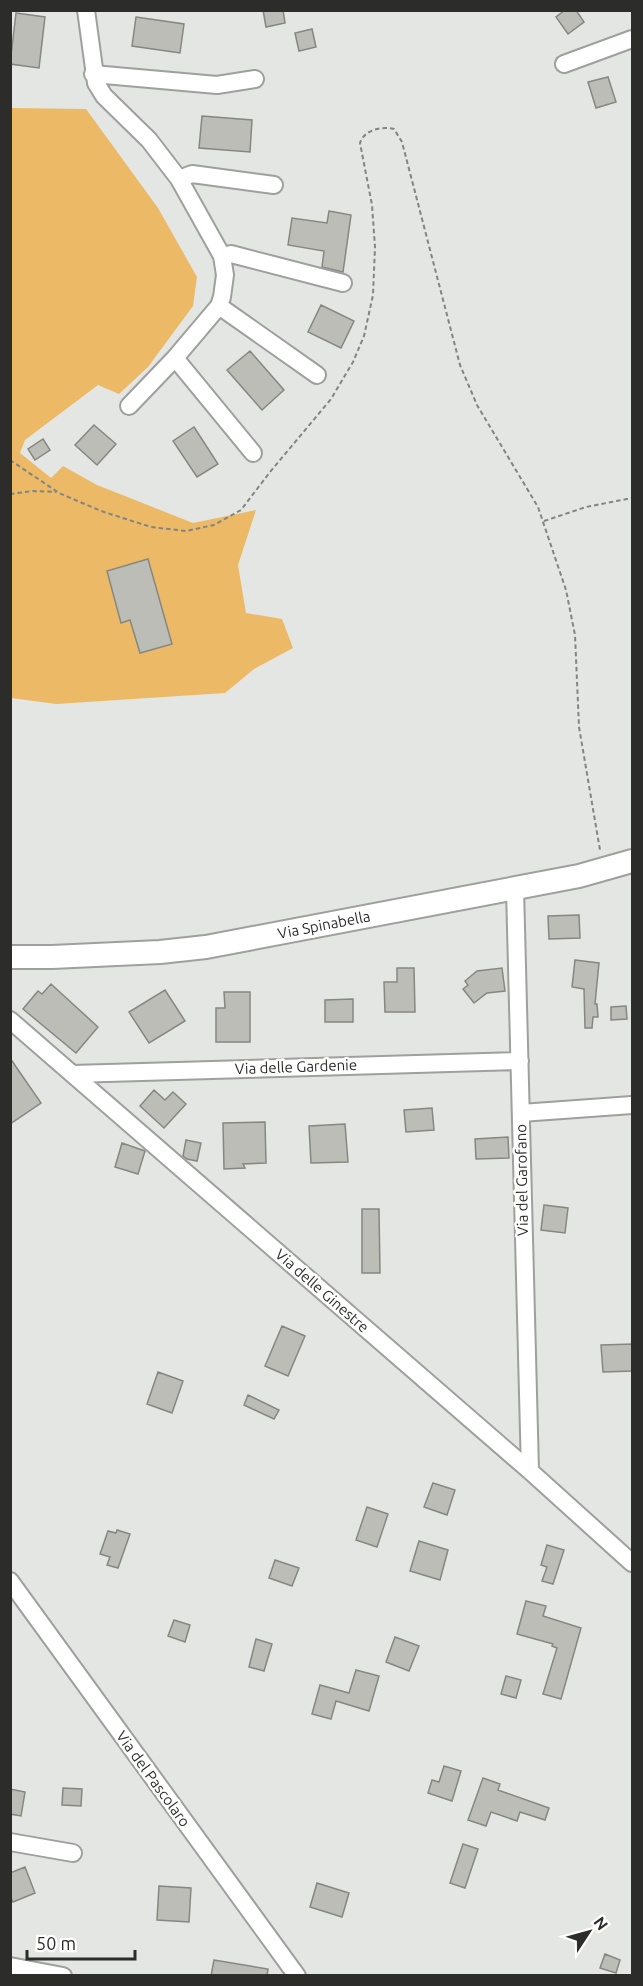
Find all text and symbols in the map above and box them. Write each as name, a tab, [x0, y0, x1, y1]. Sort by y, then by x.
street label: Via Spinabella	[276, 907, 372, 942]
street label: Via delle Gardenie	[235, 1056, 357, 1077]
street label: Via del Garofano	[512, 1124, 531, 1236]
street label: Via delle Ginestre	[272, 1245, 373, 1336]
street label: Via del Pascolaro	[113, 1728, 194, 1830]
north arrow	[559, 1902, 619, 1962]
text: N	[590, 1913, 612, 1933]
scale bar	[27, 1923, 135, 1961]
text: 50 m	[36, 1933, 76, 1953]

